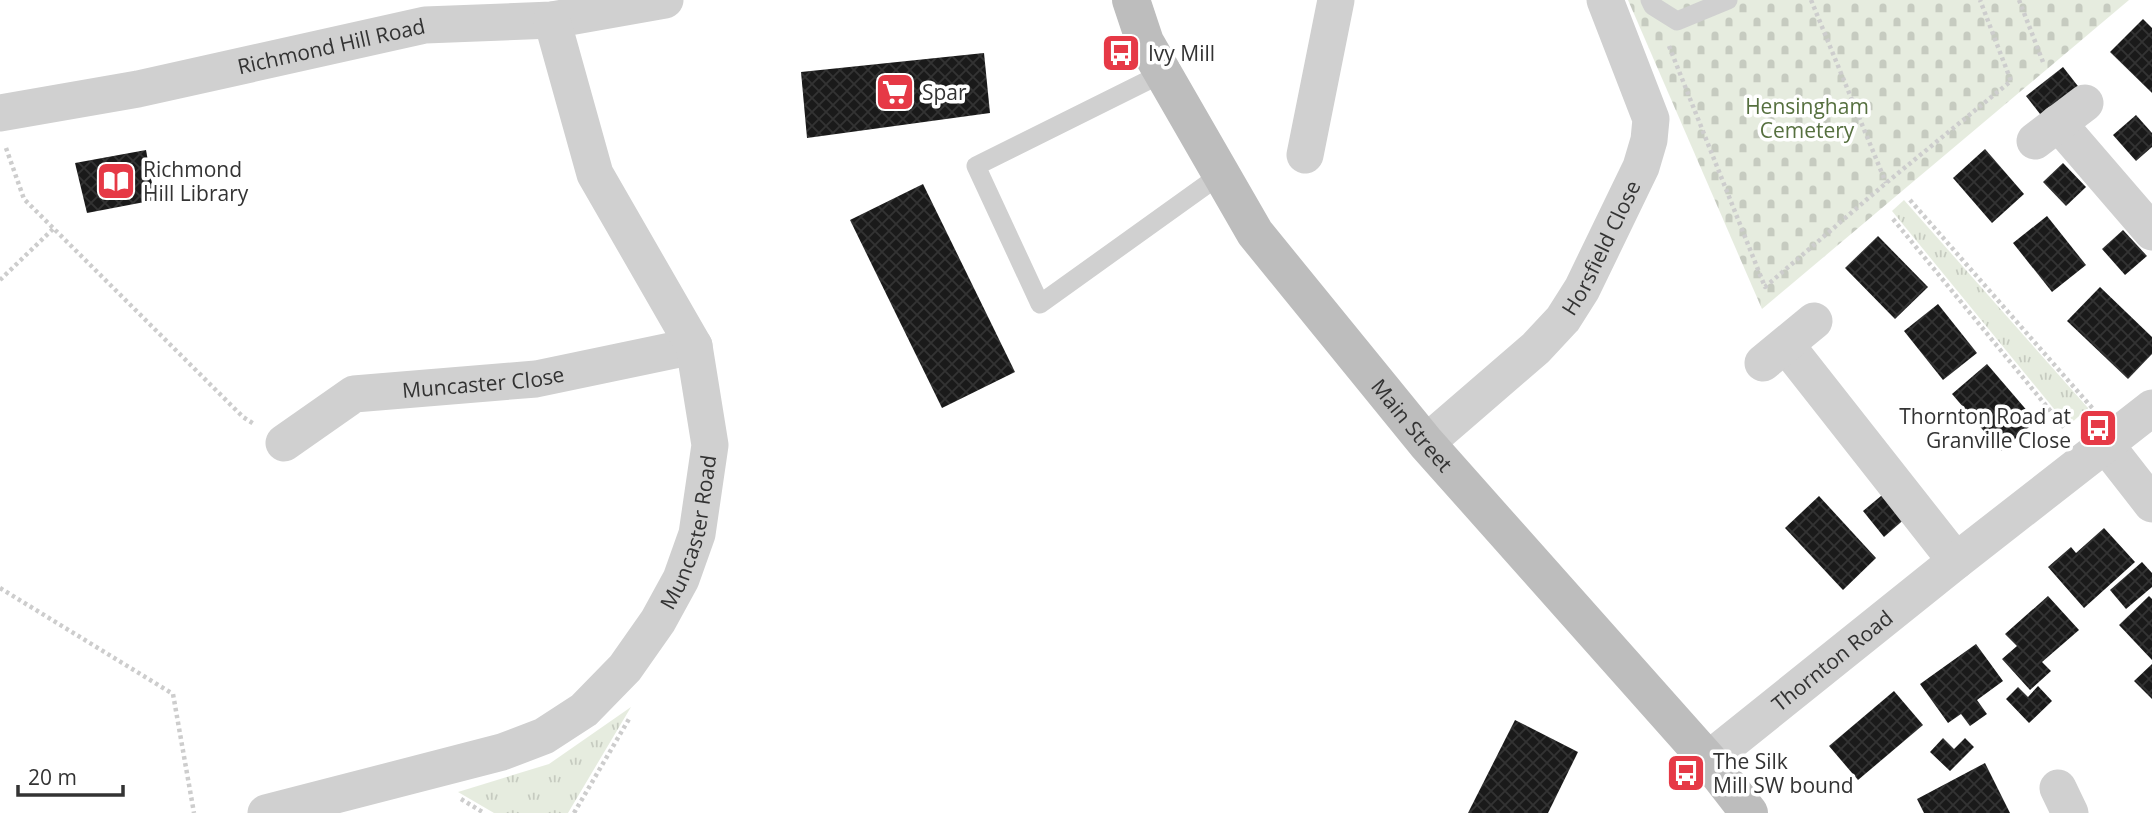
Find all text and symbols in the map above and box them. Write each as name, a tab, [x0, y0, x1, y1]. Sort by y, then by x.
street label: Richmond Hill Road	[235, 11, 428, 80]
bus stop icon: Ivy Mill	[1100, 32, 1142, 74]
place label: Ivy Mill	[1148, 39, 1215, 67]
supermarket icon: Spar	[874, 71, 916, 113]
place label: Spar	[922, 78, 967, 106]
park label: Hensingham Cemetery	[1745, 92, 1869, 144]
place label: Richmond Hill Library	[143, 155, 249, 207]
library icon: Richmond Hill Library	[95, 160, 137, 202]
street label: Horsfield Close	[1555, 176, 1647, 320]
street label: Muncaster Close	[401, 360, 567, 404]
street label: Main Street	[1365, 373, 1459, 478]
place label: Thornton Road at Granville Close	[1899, 402, 2071, 454]
bus stop icon: Thornton Road at Granville Close	[2077, 407, 2119, 449]
street label: Muncaster Road	[653, 453, 722, 614]
street label: Thornton Road	[1766, 603, 1898, 717]
place label: The Silk Mill SW bound	[1713, 747, 1854, 799]
bus stop icon: The Silk Mill SW bound	[1665, 752, 1707, 794]
scale bar	[18, 754, 122, 798]
text: 20 m	[28, 763, 77, 791]

